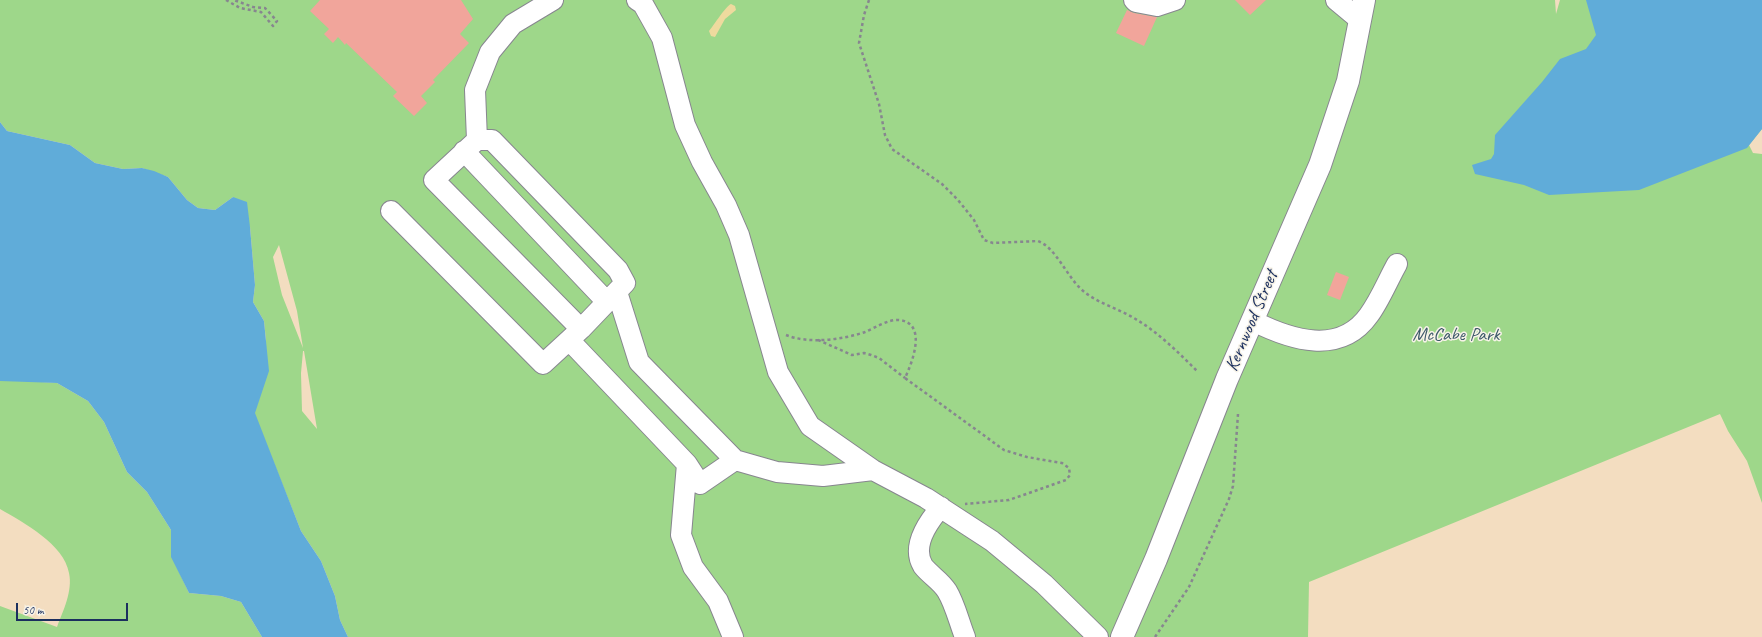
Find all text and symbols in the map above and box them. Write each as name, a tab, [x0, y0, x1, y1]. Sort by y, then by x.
street label: Kernwood Street	[1221, 267, 1283, 375]
park label: McCabe Park	[1412, 324, 1500, 346]
scale bar	[18, 595, 130, 621]
text: 50 m	[23, 602, 43, 618]

